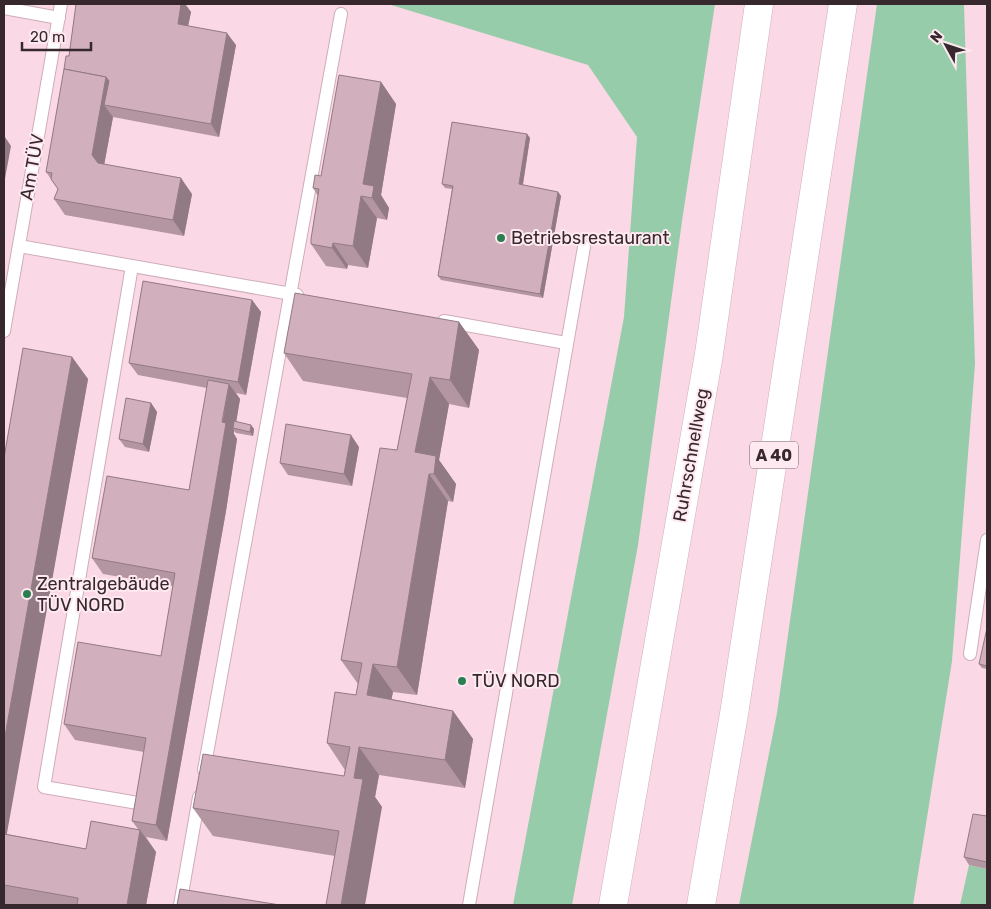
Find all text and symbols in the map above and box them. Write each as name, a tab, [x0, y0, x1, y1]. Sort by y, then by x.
scale bar	[22, 20, 91, 52]
north arrow	[921, 20, 971, 70]
text: 20 m	[30, 28, 65, 46]
text: N	[927, 28, 946, 46]
street label: Am TÜV	[15, 132, 49, 202]
place label: Betriebsrestaurant	[511, 227, 669, 249]
marker: Betriebsrestaurant	[495, 232, 507, 244]
street label: Ruhrschnellweg	[668, 386, 714, 524]
road number: A 40	[750, 442, 798, 468]
place label: Zentralgebäude TÜV NORD	[37, 573, 170, 616]
marker: Zentralgebäude TÜV NORD	[21, 588, 33, 600]
place label: TÜV NORD	[472, 670, 560, 692]
marker: TÜV NORD	[456, 675, 468, 687]

